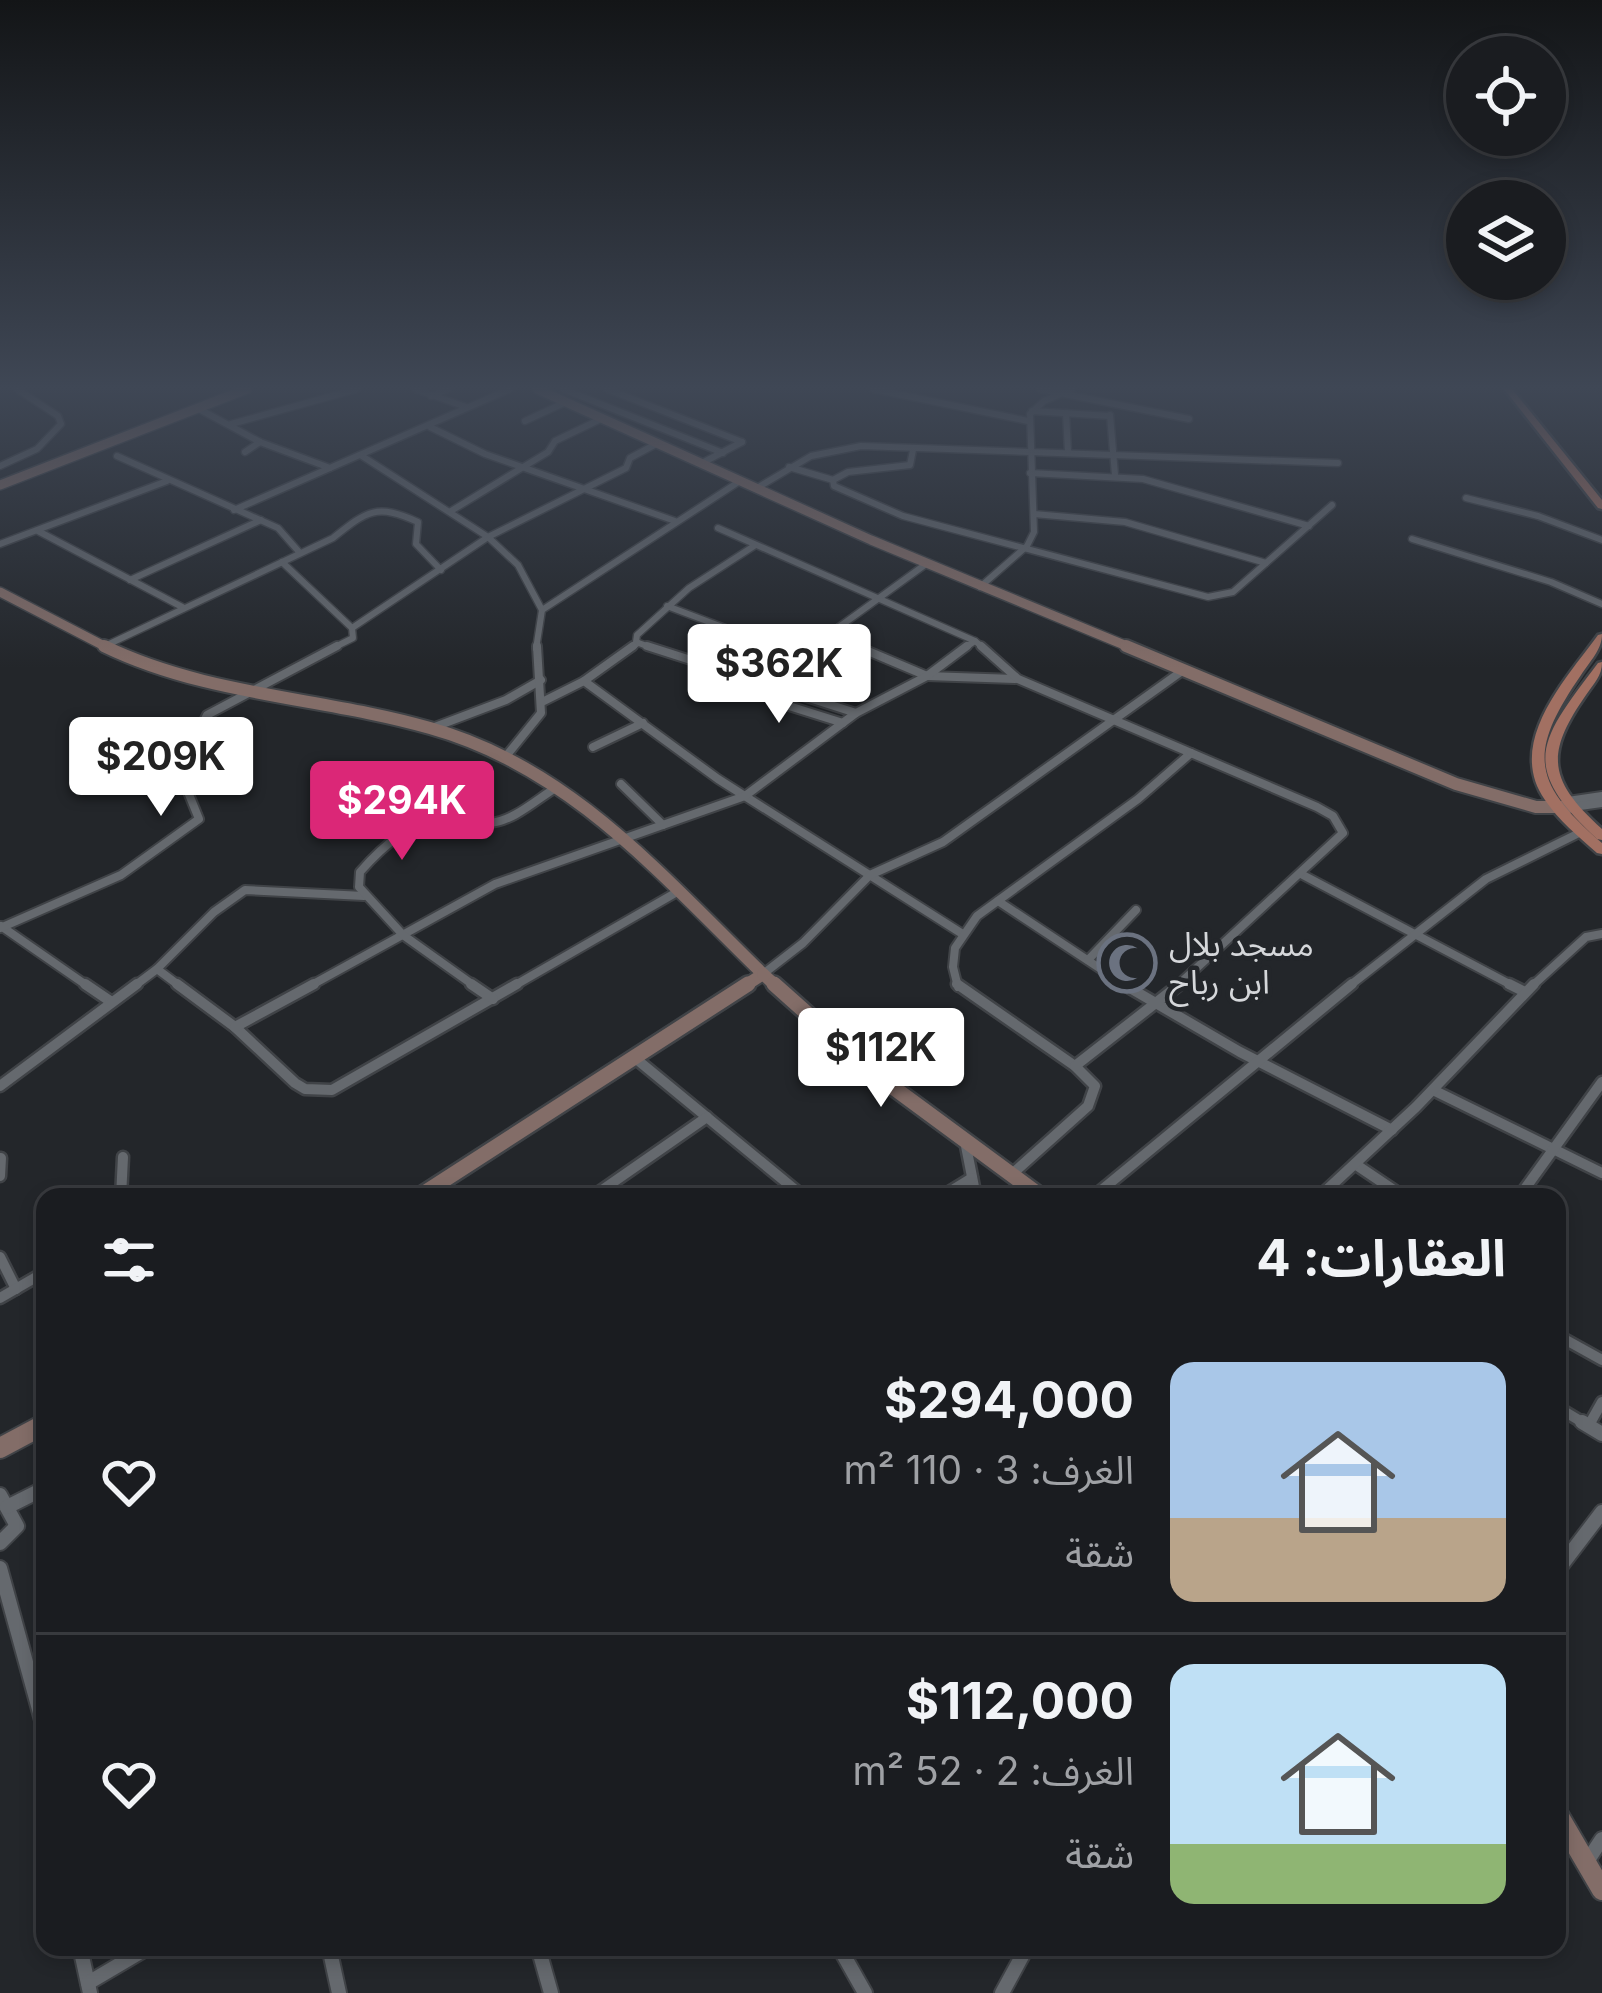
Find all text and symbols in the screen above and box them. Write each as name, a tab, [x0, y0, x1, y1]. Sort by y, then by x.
map controls	[1446, 36, 1566, 300]
button: locate	[1446, 36, 1566, 156]
button: layers	[1446, 180, 1566, 300]
pin: $362K	[695, 624, 863, 726]
text: $362K	[715, 639, 843, 686]
pin: $209K	[77, 717, 245, 819]
text: $209K	[96, 732, 226, 779]
pin: $294K	[318, 761, 486, 863]
text: $294K	[337, 776, 467, 823]
place label: مسجد بلال ابن رباح	[1169, 924, 1314, 1007]
mosque icon: مسجد بلال ابن رباح	[1096, 932, 1158, 994]
pin: $112K	[797, 1008, 965, 1110]
text: $112K	[825, 1023, 937, 1070]
icon: filters	[96, 1227, 162, 1293]
text: العقارات: 4	[1256, 1227, 1506, 1288]
text: $294,000	[884, 1369, 1134, 1430]
icon: home	[1266, 1410, 1410, 1554]
text: الغرف: 3 · 110 m²	[843, 1446, 1134, 1493]
icon: heart	[96, 1449, 162, 1515]
text: شقة	[1065, 1529, 1134, 1576]
text: $112,000	[906, 1670, 1134, 1731]
icon: home	[1266, 1712, 1410, 1856]
text: الغرف: 2 · 52 m²	[853, 1747, 1134, 1794]
icon: heart	[96, 1751, 162, 1817]
text: شقة	[1065, 1830, 1134, 1877]

